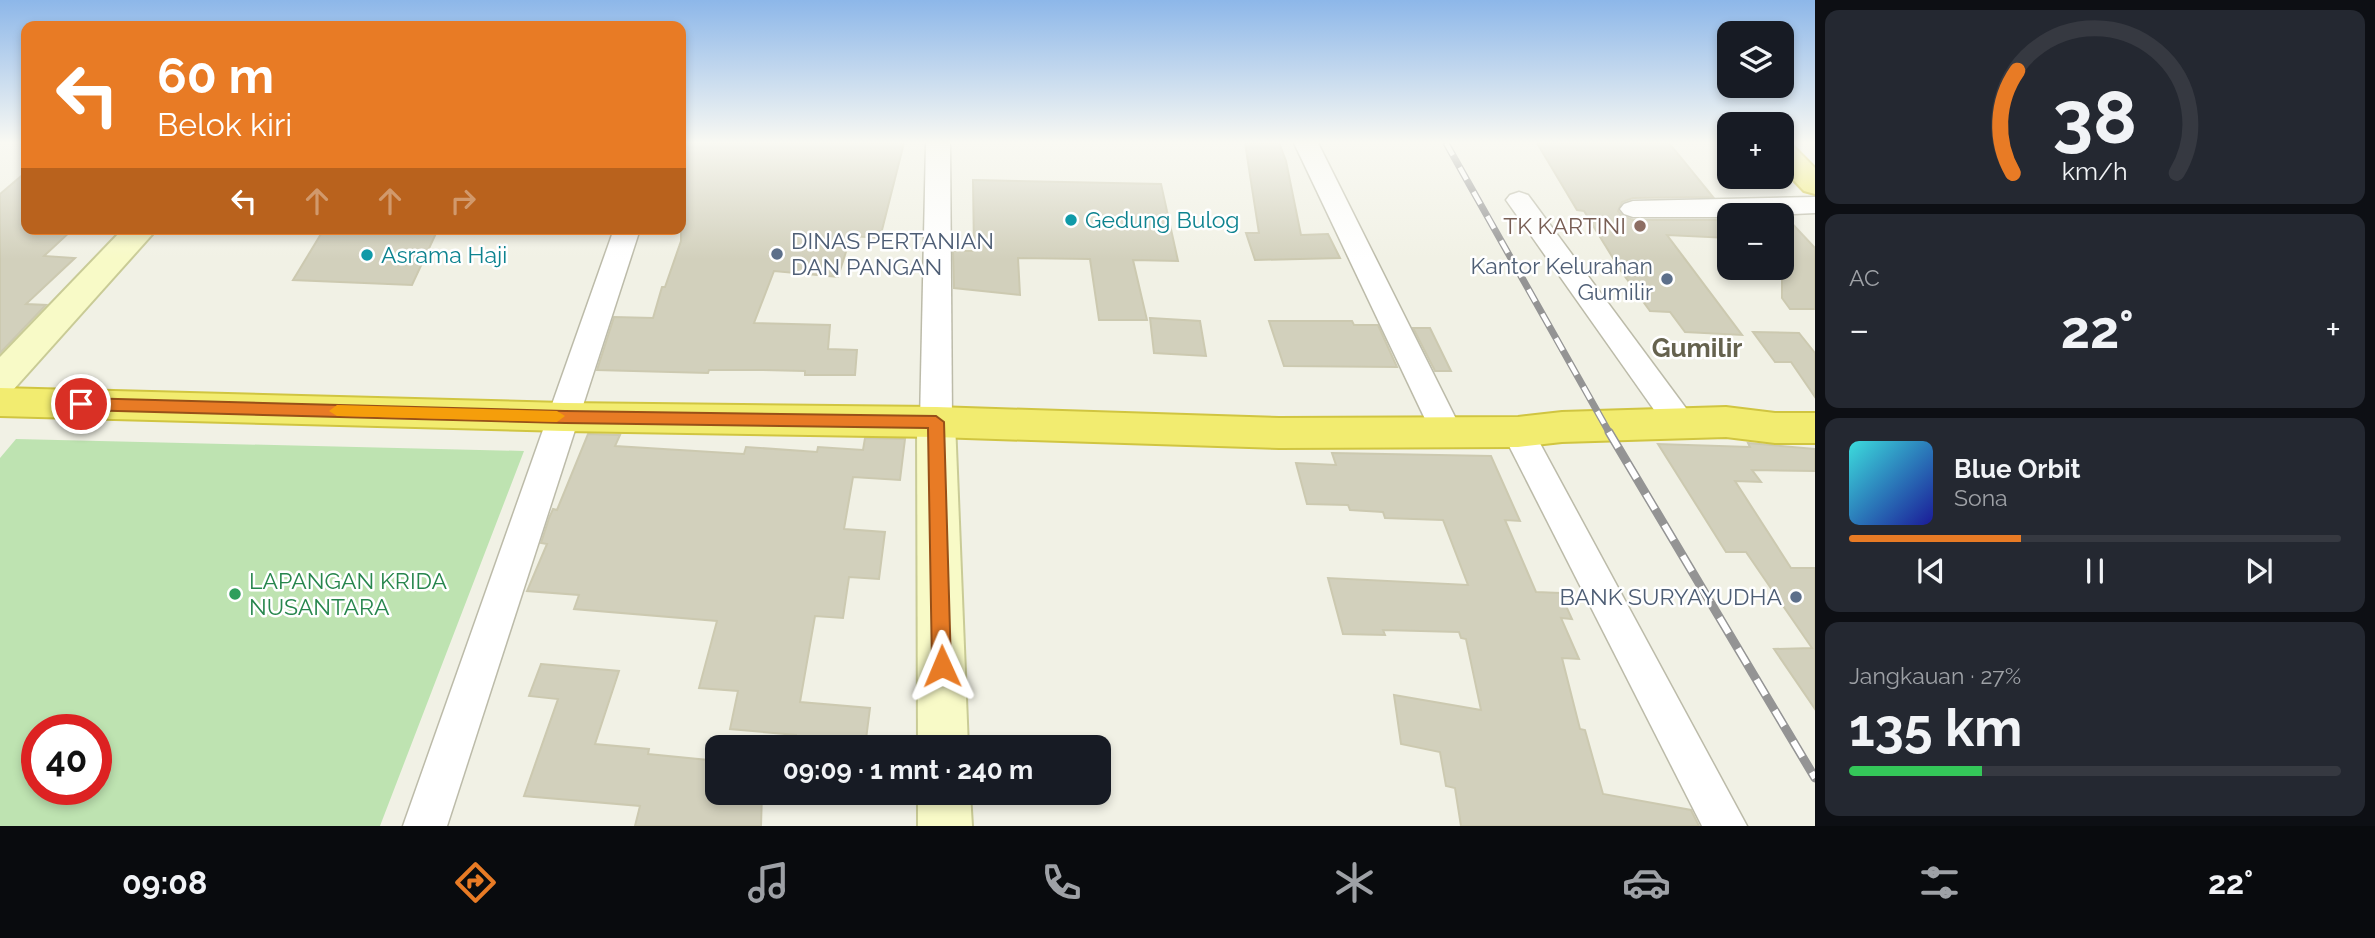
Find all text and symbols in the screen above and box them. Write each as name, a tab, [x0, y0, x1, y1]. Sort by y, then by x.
map controls	[1717, 21, 1794, 280]
button: layers	[1717, 21, 1794, 98]
text: 60 m	[157, 47, 274, 104]
icon: left	[42, 49, 133, 140]
text: 38	[2053, 75, 2137, 160]
text: Belok kiri	[157, 106, 292, 143]
button: +	[1717, 112, 1794, 189]
text: km/h	[2062, 156, 2128, 186]
icon: left	[225, 182, 263, 220]
icon: ahead	[298, 182, 336, 220]
icon: ahead	[371, 182, 409, 220]
icon: right	[444, 182, 482, 220]
button: −	[1717, 203, 1794, 280]
place label: Gedung Bulog	[1085, 206, 1240, 233]
marker: Gedung Bulog	[1063, 212, 1079, 228]
place label: TK KARTINI	[1503, 212, 1626, 239]
marker: TK KARTINI	[1632, 218, 1648, 234]
place label: DINAS PERTANIAN DAN PANGAN	[791, 227, 994, 280]
place label: Asrama Haji	[381, 241, 507, 268]
marker: DINAS PERTANIAN DAN PANGAN	[769, 246, 785, 262]
marker: Asrama Haji	[359, 247, 375, 263]
place label: Kantor Kelurahan Gumilir	[1470, 252, 1653, 305]
text: AC	[1849, 264, 1880, 291]
marker: Kantor Kelurahan Gumilir	[1659, 271, 1675, 287]
text: 22°	[2061, 299, 2134, 360]
text: −	[1849, 307, 1869, 352]
text: +	[2325, 307, 2341, 352]
district label: Gumilir	[1652, 333, 1742, 363]
pin	[51, 374, 111, 434]
icon: arrive	[62, 385, 100, 423]
text: Blue Orbit	[1954, 454, 2081, 484]
text: Sona	[1954, 484, 2008, 511]
icon: previous	[1912, 552, 1950, 590]
icon: pause	[2076, 552, 2114, 590]
icon: next	[2240, 552, 2278, 590]
place label: LAPANGAN KRIDA NUSANTARA	[249, 567, 447, 620]
place label: BANK SURYAYUDHA	[1559, 583, 1782, 610]
marker: LAPANGAN KRIDA NUSANTARA	[227, 586, 243, 602]
marker: BANK SURYAYUDHA	[1788, 589, 1804, 605]
position arrow	[905, 629, 979, 703]
text: Jangkauan · 27%	[1849, 662, 2021, 689]
text: 135 km	[1849, 697, 2022, 758]
speed limit sign: 40	[21, 714, 112, 805]
text: 09:09 · 1 mnt · 240 m	[783, 755, 1033, 785]
icon: directions	[451, 858, 500, 907]
icon: music	[744, 858, 793, 907]
icon: phone	[1037, 858, 1086, 907]
icon: climate	[1330, 858, 1379, 907]
icon: car	[1622, 858, 1671, 907]
icon: filters	[1915, 858, 1964, 907]
text: 09:08	[122, 864, 207, 901]
text: 22°	[2208, 864, 2253, 901]

